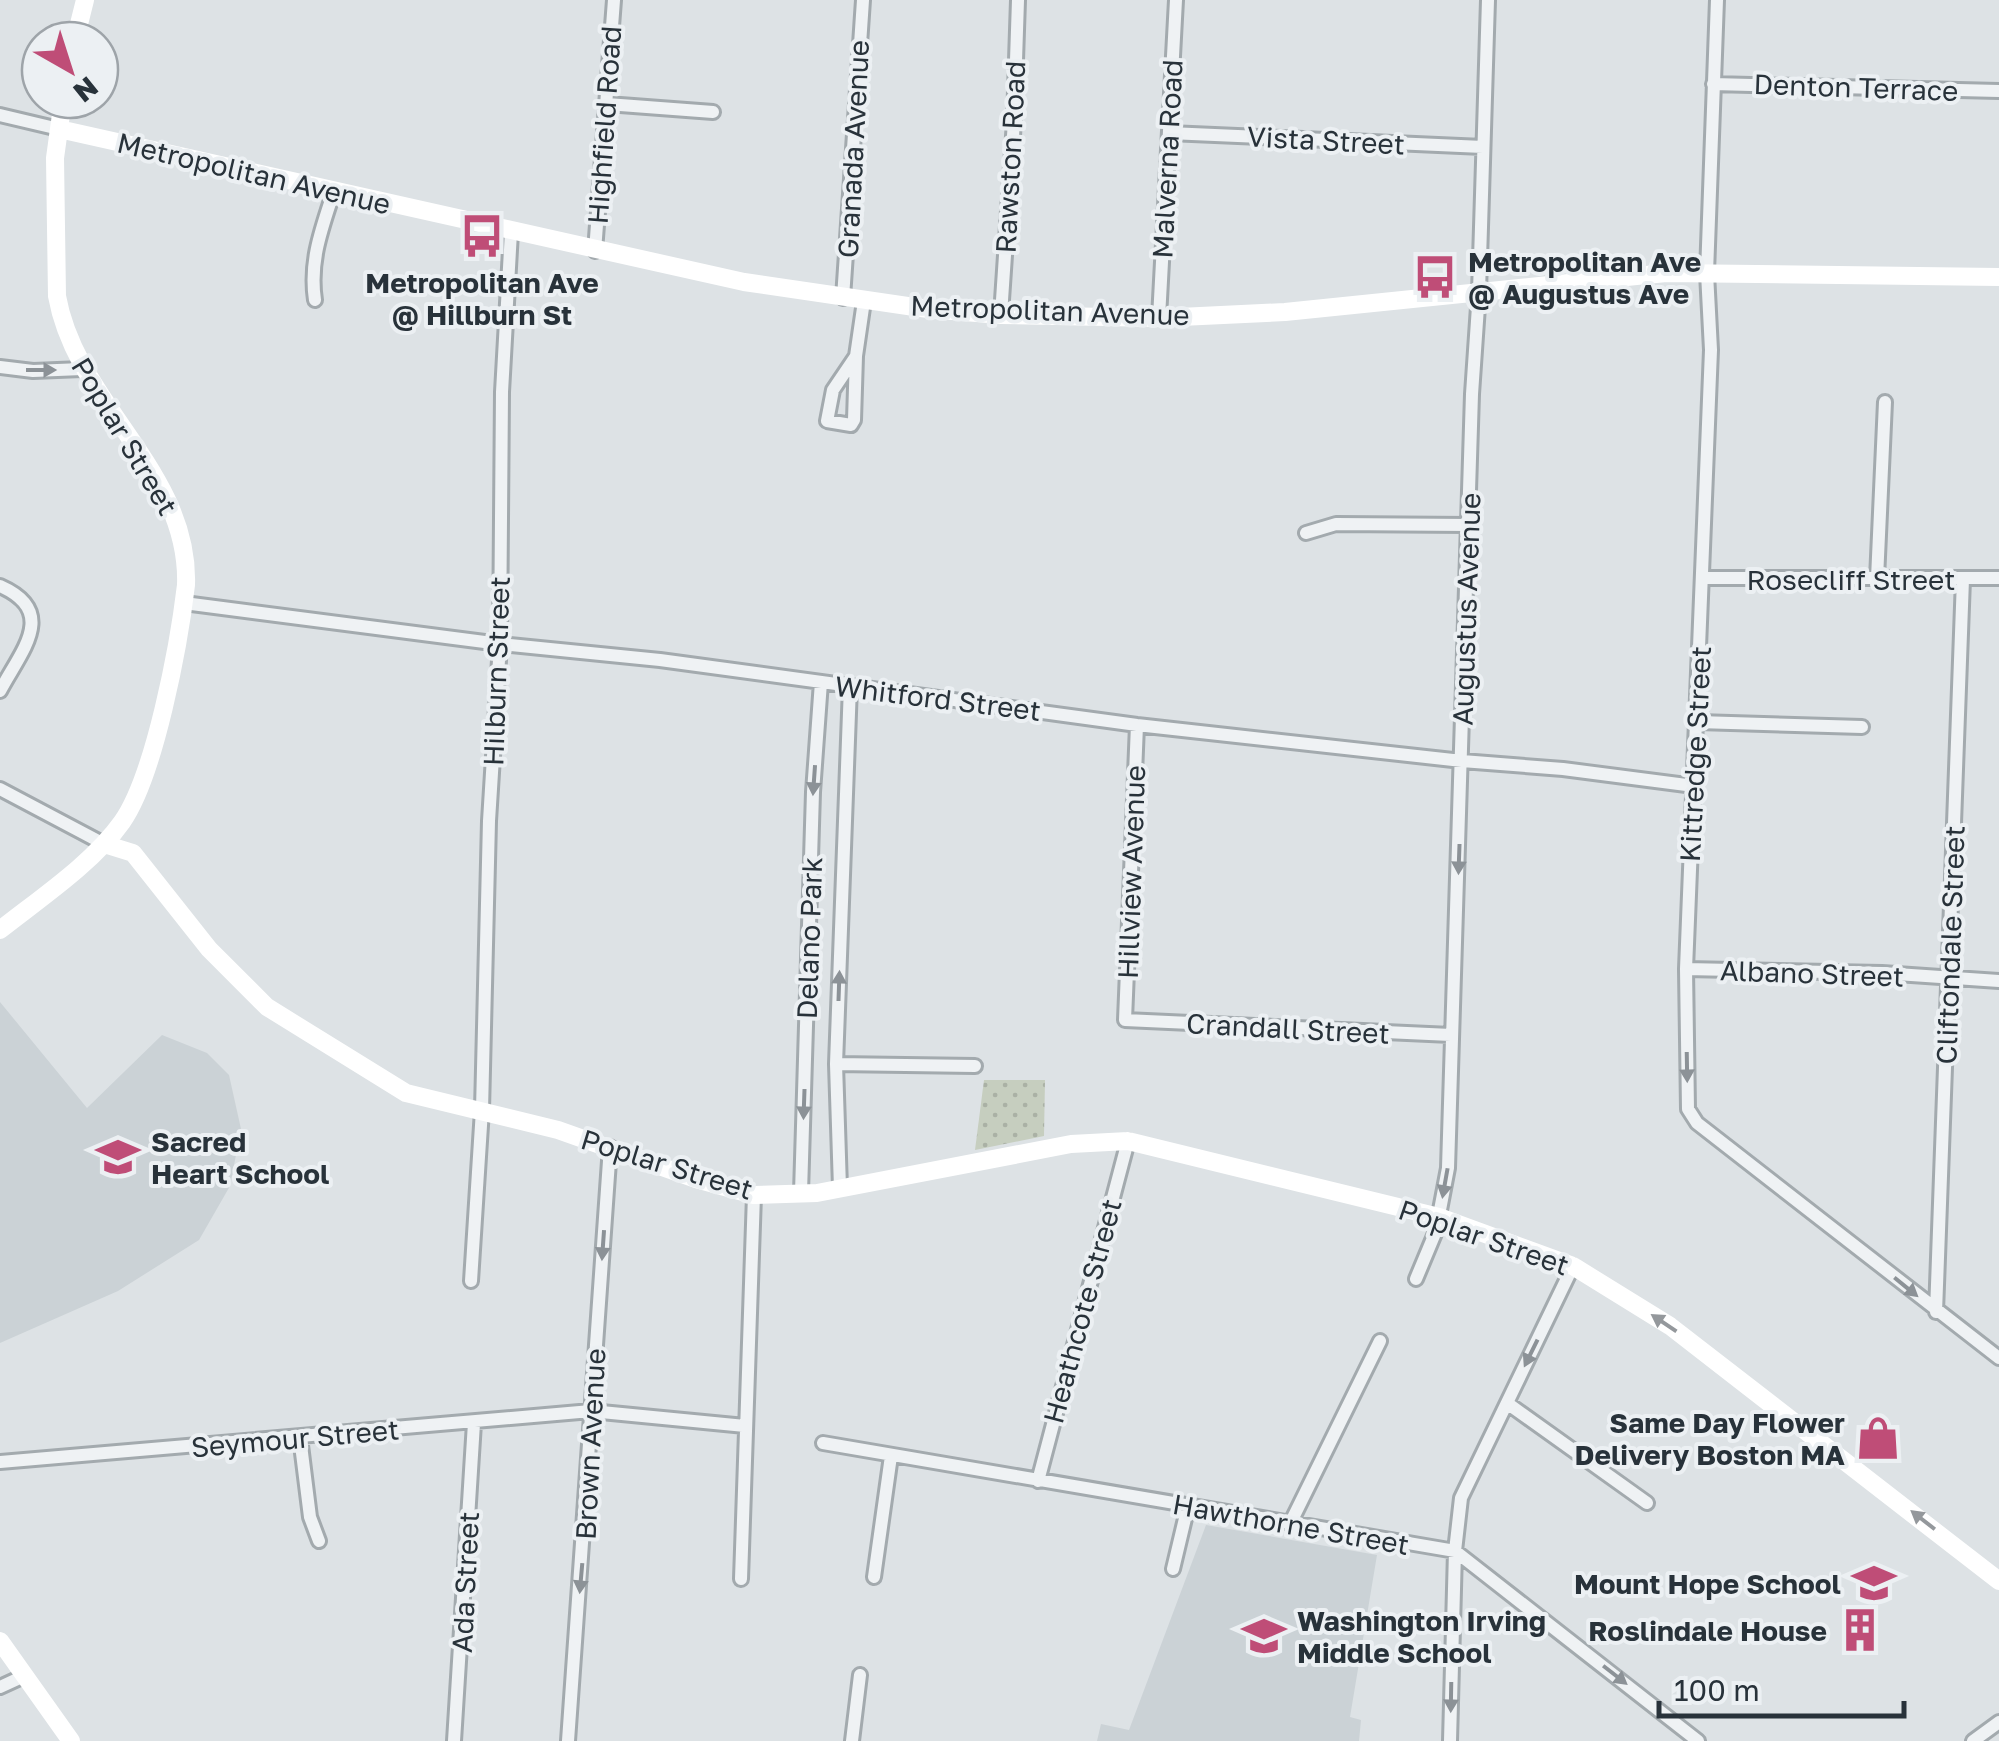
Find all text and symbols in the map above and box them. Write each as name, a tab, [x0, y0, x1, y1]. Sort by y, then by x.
north arrow	[20, 20, 120, 120]
street label: Highfield Road	[581, 25, 627, 225]
street label: Granada Avenue	[831, 39, 875, 259]
street label: Malverna Road	[1145, 59, 1189, 259]
street label: Rawston Road	[988, 60, 1032, 254]
street label: Denton Terrace	[1753, 67, 1959, 107]
text: N	[67, 70, 105, 109]
street label: Vista Street	[1246, 119, 1406, 161]
street label: Metropolitan Avenue	[114, 125, 394, 221]
bus stop icon: Metropolitan Ave @ Hillburn St	[458, 212, 506, 260]
place label: Metropolitan Ave @ Augustus Ave	[1468, 245, 1701, 310]
bus stop icon: Metropolitan Ave @ Augustus Ave	[1411, 253, 1459, 301]
place label: Metropolitan Ave @ Hillburn St	[365, 266, 599, 331]
street label: Metropolitan Avenue	[910, 289, 1190, 331]
street label: Poplar Street	[65, 351, 185, 521]
one-way arrow	[25, 362, 57, 378]
street label: Augustus Avenue	[1445, 492, 1487, 726]
street label: Rosecliff Street	[1747, 563, 1955, 596]
street label: Hilburn Street	[476, 576, 516, 766]
street label: Kittredge Street	[1673, 645, 1717, 863]
street label: Whitford Street	[833, 669, 1043, 727]
one-way arrow	[806, 764, 822, 796]
street label: Hillview Avenue	[1111, 765, 1151, 979]
street label: Cliftondale Street	[1929, 825, 1971, 1065]
one-way arrow	[1451, 843, 1467, 875]
street label: Delano Park	[790, 856, 828, 1020]
street label: Albano Street	[1719, 953, 1905, 993]
one-way arrow	[831, 970, 847, 1002]
street label: Crandall Street	[1185, 1006, 1391, 1050]
one-way arrow	[1679, 1051, 1695, 1083]
one-way arrow	[796, 1089, 812, 1121]
street label: Poplar Street	[577, 1122, 757, 1206]
place label: Sacred Heart School	[151, 1125, 330, 1190]
school or university icon: Sacred Heart School	[94, 1133, 142, 1181]
one-way arrow	[1437, 1168, 1452, 1199]
street label: Poplar Street	[1395, 1192, 1573, 1282]
street label: Heathcote Street	[1036, 1195, 1128, 1427]
one-way arrow	[595, 1229, 611, 1261]
one-way arrow	[1893, 1276, 1919, 1297]
one-way arrow	[1651, 1315, 1678, 1333]
one-way arrow	[1522, 1339, 1539, 1368]
street label: Brown Avenue	[569, 1347, 611, 1541]
place label: Same Day Flower Delivery Boston MA	[1574, 1406, 1845, 1471]
street label: Seymour Street	[190, 1412, 400, 1464]
shop icon: Same Day Flower Delivery Boston MA	[1854, 1414, 1902, 1462]
street label: Hawthorne Street	[1170, 1487, 1412, 1561]
one-way arrow	[1910, 1510, 1936, 1530]
street label: Ada Street	[445, 1511, 485, 1653]
school or university icon: Mount Hope School	[1850, 1559, 1898, 1607]
one-way arrow	[573, 1562, 589, 1594]
place label: Mount Hope School	[1574, 1567, 1841, 1600]
place label: Washington Irving Middle School	[1297, 1604, 1546, 1669]
building icon: Roslindale House	[1836, 1606, 1884, 1654]
school or university icon: Washington Irving Middle School	[1240, 1612, 1288, 1660]
place label: Roslindale House	[1588, 1614, 1827, 1647]
scale bar	[1659, 1656, 1904, 1718]
one-way arrow	[1602, 1665, 1628, 1685]
text: 100 m	[1674, 1672, 1760, 1708]
one-way arrow	[1442, 1681, 1458, 1713]

